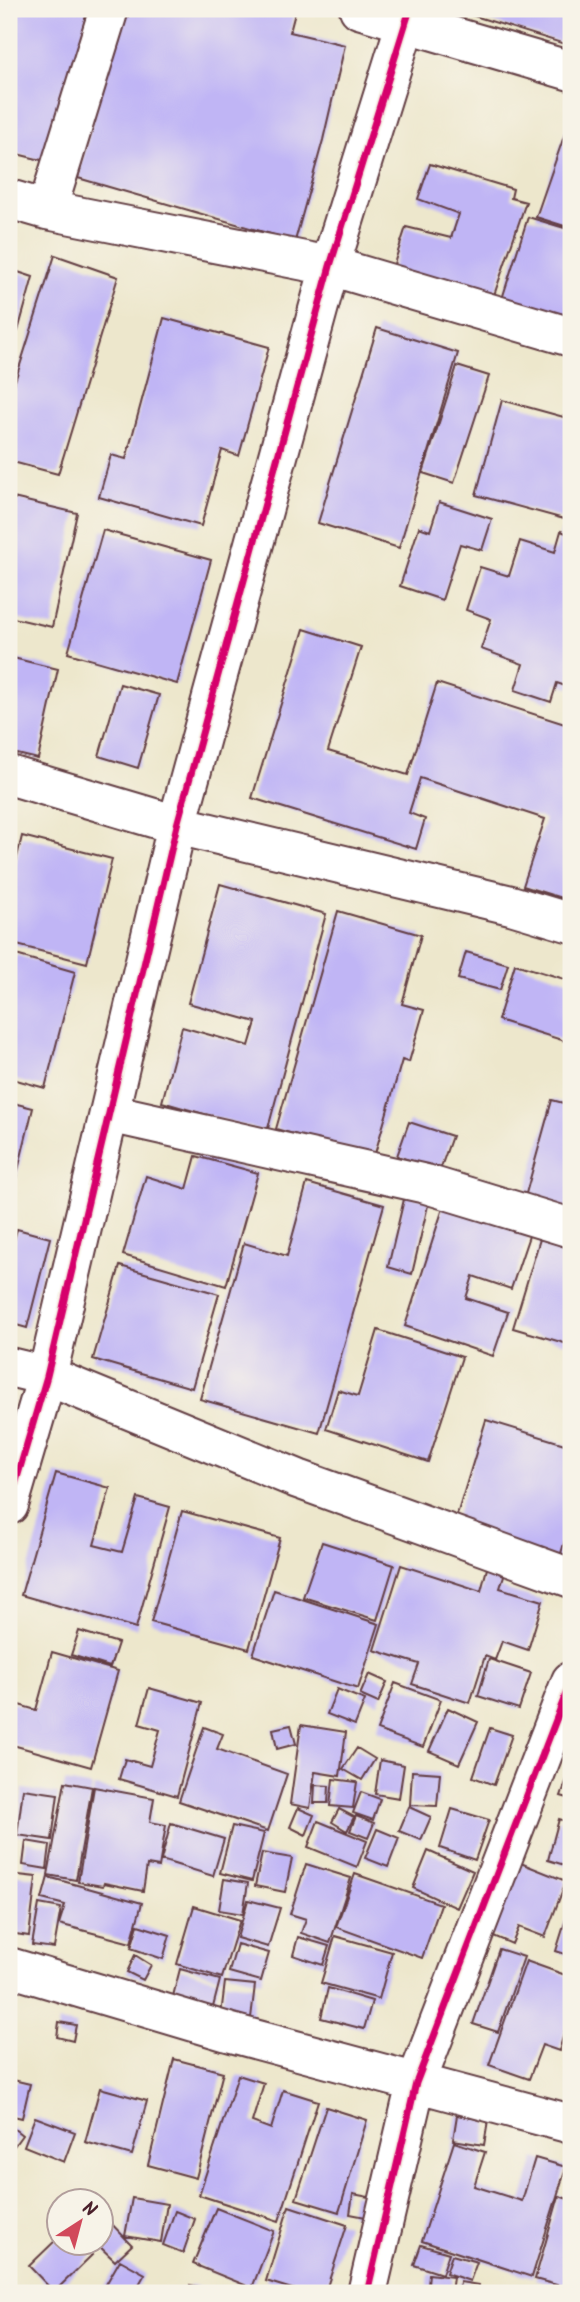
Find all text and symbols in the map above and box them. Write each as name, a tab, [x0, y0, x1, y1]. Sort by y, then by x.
north arrow	[46, 2186, 116, 2256]
text: N	[75, 2194, 102, 2226]

